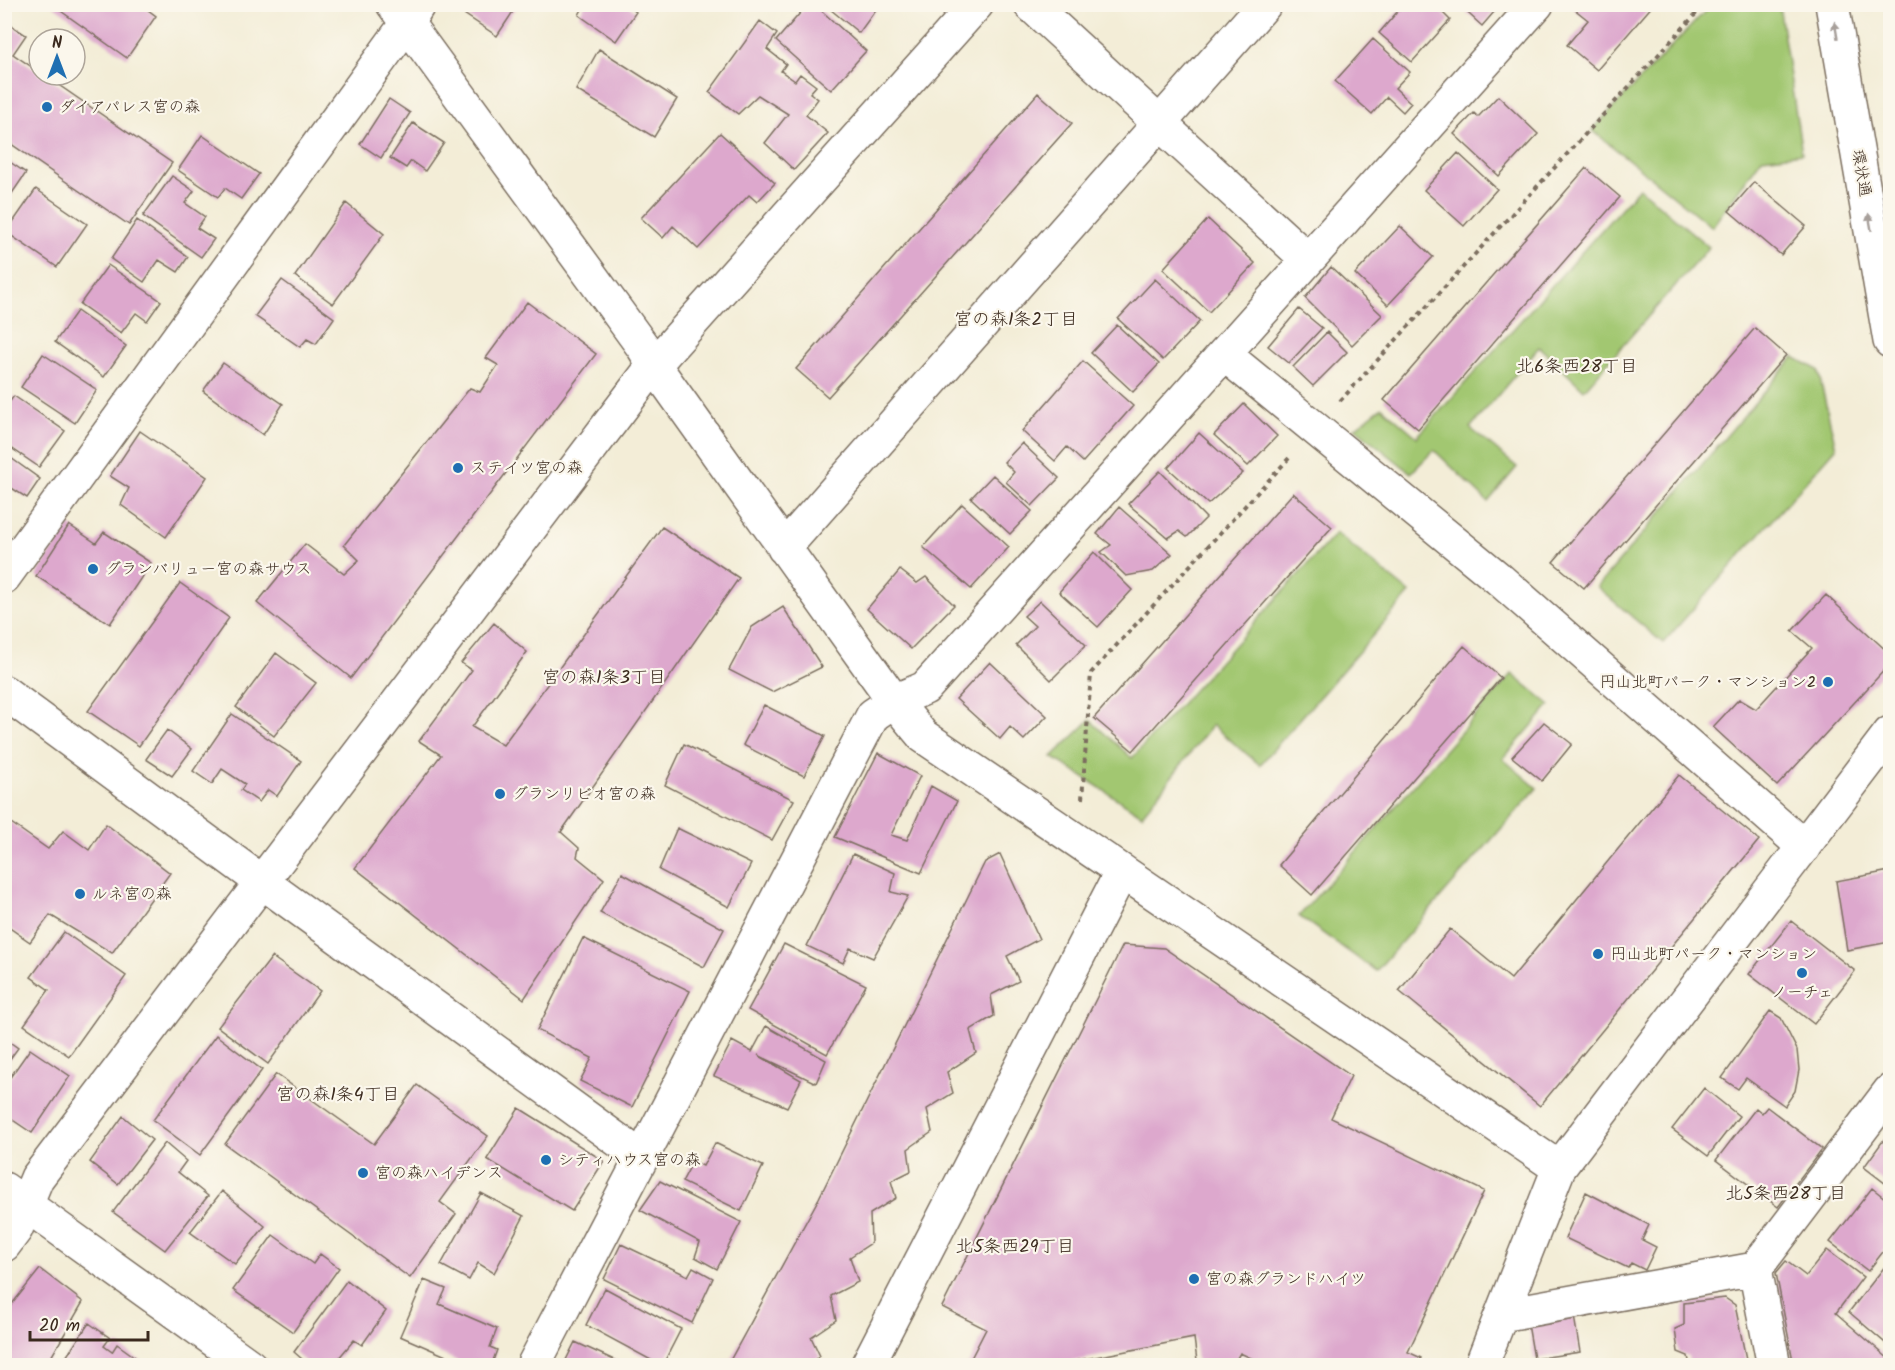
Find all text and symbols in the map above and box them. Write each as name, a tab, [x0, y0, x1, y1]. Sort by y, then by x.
one-way arrow	[1831, 20, 1840, 39]
north arrow	[27, 27, 87, 87]
text: N	[52, 31, 62, 56]
place label: ダイアパレス宮の森	[59, 95, 200, 120]
marker: ダイアパレス宮の森	[40, 100, 54, 114]
street label: 環状通	[1845, 147, 1877, 199]
one-way arrow	[1865, 212, 1874, 231]
district label: 宮の森1条2丁目	[954, 306, 1078, 335]
district label: 北6条西28丁目	[1516, 353, 1638, 382]
place label: ステイツ宮の森	[470, 456, 583, 481]
marker: ステイツ宮の森	[451, 461, 465, 475]
place label: グランバリュー宮の森サウス	[105, 557, 311, 582]
marker: グランバリュー宮の森サウス	[86, 562, 100, 576]
district label: 宮の森1条3丁目	[542, 664, 666, 693]
place label: 円山北町パーク・マンション2	[1599, 670, 1816, 695]
marker: 円山北町パーク・マンション2	[1821, 675, 1835, 689]
place label: グランリビオ宮の森	[512, 782, 656, 807]
marker: グランリビオ宮の森	[493, 787, 507, 801]
place label: ルネ宮の森	[92, 882, 172, 907]
marker: ルネ宮の森	[73, 887, 87, 901]
place label: 円山北町パーク・マンション	[1610, 942, 1817, 967]
marker: 円山北町パーク・マンション	[1591, 947, 1605, 961]
marker: ノーチェ	[1795, 966, 1809, 980]
place label: ノーチェ	[1771, 980, 1833, 1005]
district label: 宮の森1条4丁目	[276, 1081, 400, 1110]
place label: シティハウス宮の森	[558, 1148, 701, 1173]
marker: シティハウス宮の森	[539, 1153, 553, 1167]
place label: 宮の森ハイデンス	[375, 1161, 503, 1186]
marker: 宮の森ハイデンス	[356, 1166, 370, 1180]
district label: 北5条西28丁目	[1726, 1180, 1846, 1209]
district label: 北5条西29丁目	[956, 1233, 1074, 1262]
place label: 宮の森グランドハイツ	[1206, 1267, 1366, 1292]
marker: 宮の森グランドハイツ	[1187, 1272, 1201, 1286]
scale bar	[30, 1304, 148, 1342]
text: 20 m	[39, 1312, 80, 1341]

